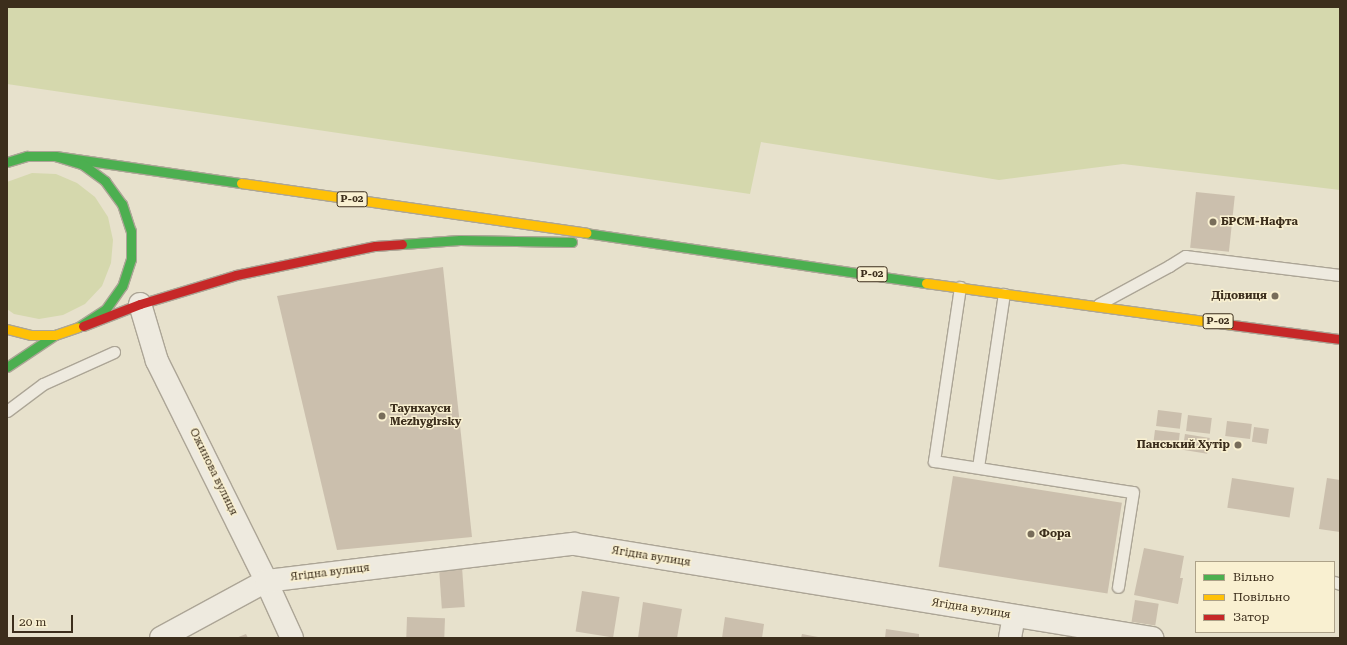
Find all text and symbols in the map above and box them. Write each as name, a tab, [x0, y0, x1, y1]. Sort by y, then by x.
road number: Р-02	[336, 191, 368, 207]
place label: БРСМ-Нафта	[1221, 215, 1298, 229]
marker: БРСМ-Нафта	[1208, 217, 1218, 227]
road number: Р-02	[856, 266, 888, 282]
place label: Дідовиця	[1212, 289, 1267, 303]
marker: Дідовиця	[1270, 291, 1280, 301]
road number: Р-02	[1202, 313, 1234, 329]
place label: Таунхауси Mezhygirsky	[390, 403, 461, 429]
marker: Таунхауси Mezhygirsky	[377, 411, 387, 421]
street label: Ожинова вулиця	[186, 426, 240, 518]
place label: Панський Хутір	[1137, 438, 1230, 452]
marker: Панський Хутір	[1233, 440, 1243, 450]
place label: Фора	[1039, 527, 1071, 541]
marker: Фора	[1026, 529, 1036, 539]
street label: Ягідна вулиця	[611, 544, 691, 570]
legend	[1195, 561, 1335, 633]
street label: Ягідна вулиця	[290, 562, 370, 584]
text: Вільно	[1233, 570, 1274, 584]
text: Повільно	[1233, 590, 1290, 604]
street label: Ягідна вулиця	[931, 596, 1011, 622]
scale bar	[14, 607, 75, 633]
text: Затор	[1233, 610, 1269, 624]
text: 20 m	[19, 615, 46, 629]

